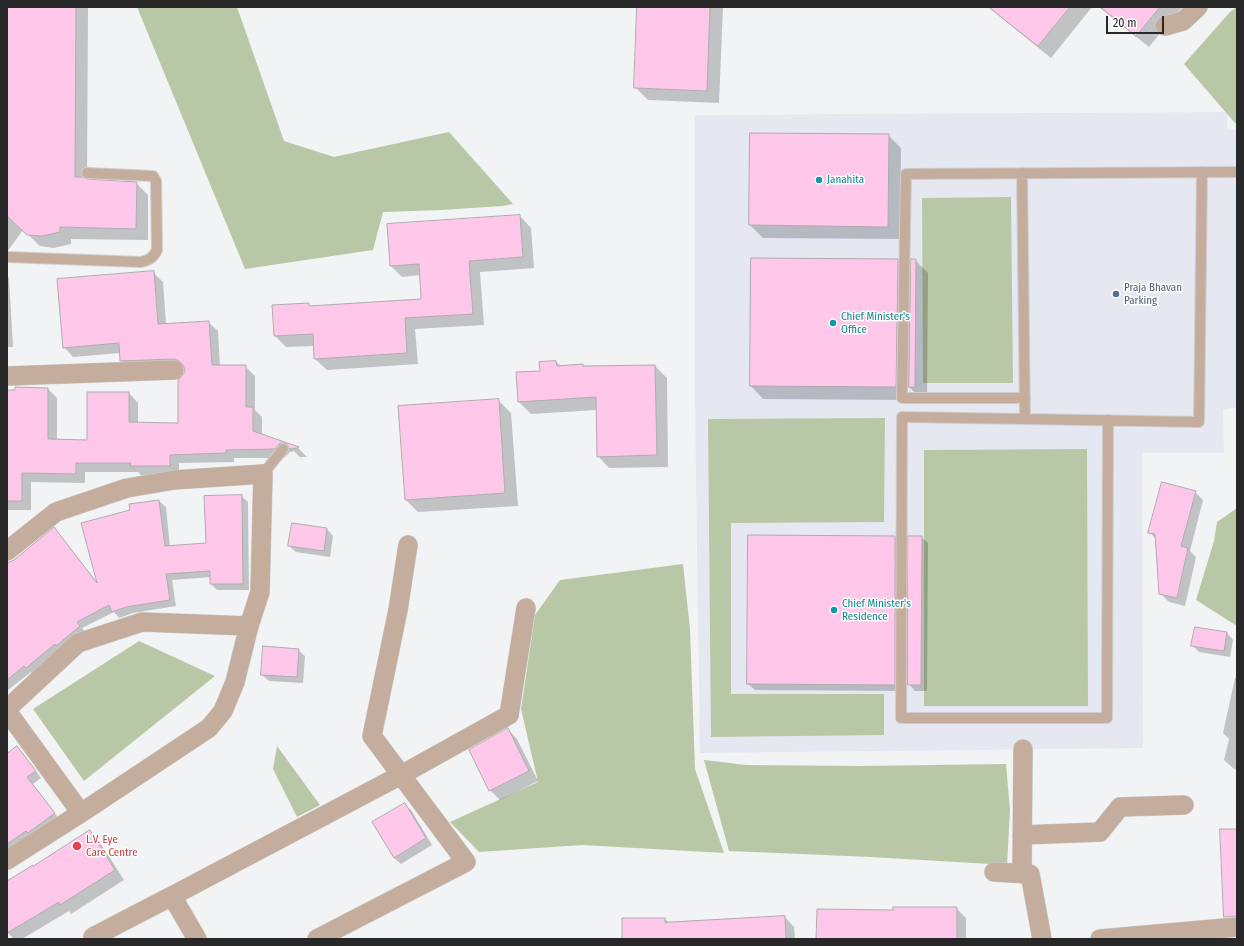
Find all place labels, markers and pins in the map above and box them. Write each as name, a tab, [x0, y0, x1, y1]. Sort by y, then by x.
place label: Janahita	[827, 173, 864, 187]
marker: Janahita	[814, 175, 824, 185]
place label: Praja Bhavan Parking	[1124, 281, 1182, 307]
marker: Praja Bhavan Parking	[1111, 289, 1121, 299]
place label: Chief Minister's Office	[841, 310, 910, 336]
marker: Chief Minister's Office	[828, 318, 838, 328]
place label: Chief Minister's Residence	[842, 597, 911, 623]
marker: Chief Minister's Residence	[829, 605, 839, 615]
place label: L.V. Eye Care Centre	[86, 833, 138, 859]
marker: L.V. Eye Care Centre	[71, 840, 83, 852]

